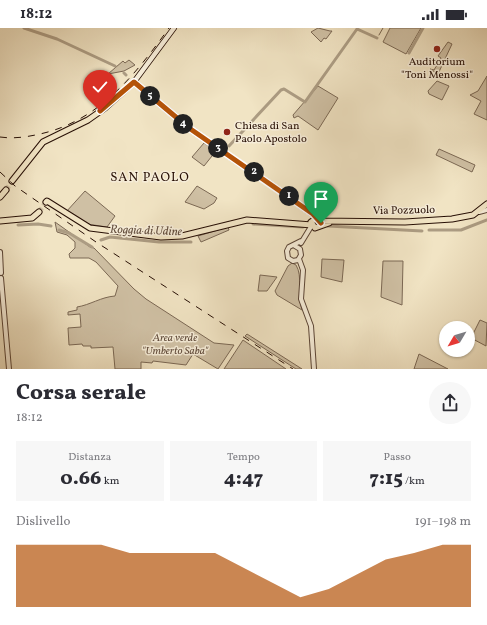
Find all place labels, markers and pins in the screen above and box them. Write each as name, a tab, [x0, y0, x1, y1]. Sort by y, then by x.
marker: Auditorium "Toni Menossi"	[432, 44, 442, 54]
place label: Auditorium "Toni Menossi"	[401, 55, 473, 83]
pin	[83, 70, 117, 111]
pin: 5	[140, 86, 160, 106]
pin: 4	[173, 114, 193, 134]
place label: Chiesa di San Paolo Apostolo	[235, 119, 307, 147]
marker: Chiesa di San Paolo Apostolo	[222, 127, 232, 137]
pin: 3	[208, 138, 228, 158]
pin: 2	[244, 162, 264, 182]
pin	[304, 182, 338, 223]
pin: 1	[279, 186, 299, 206]

